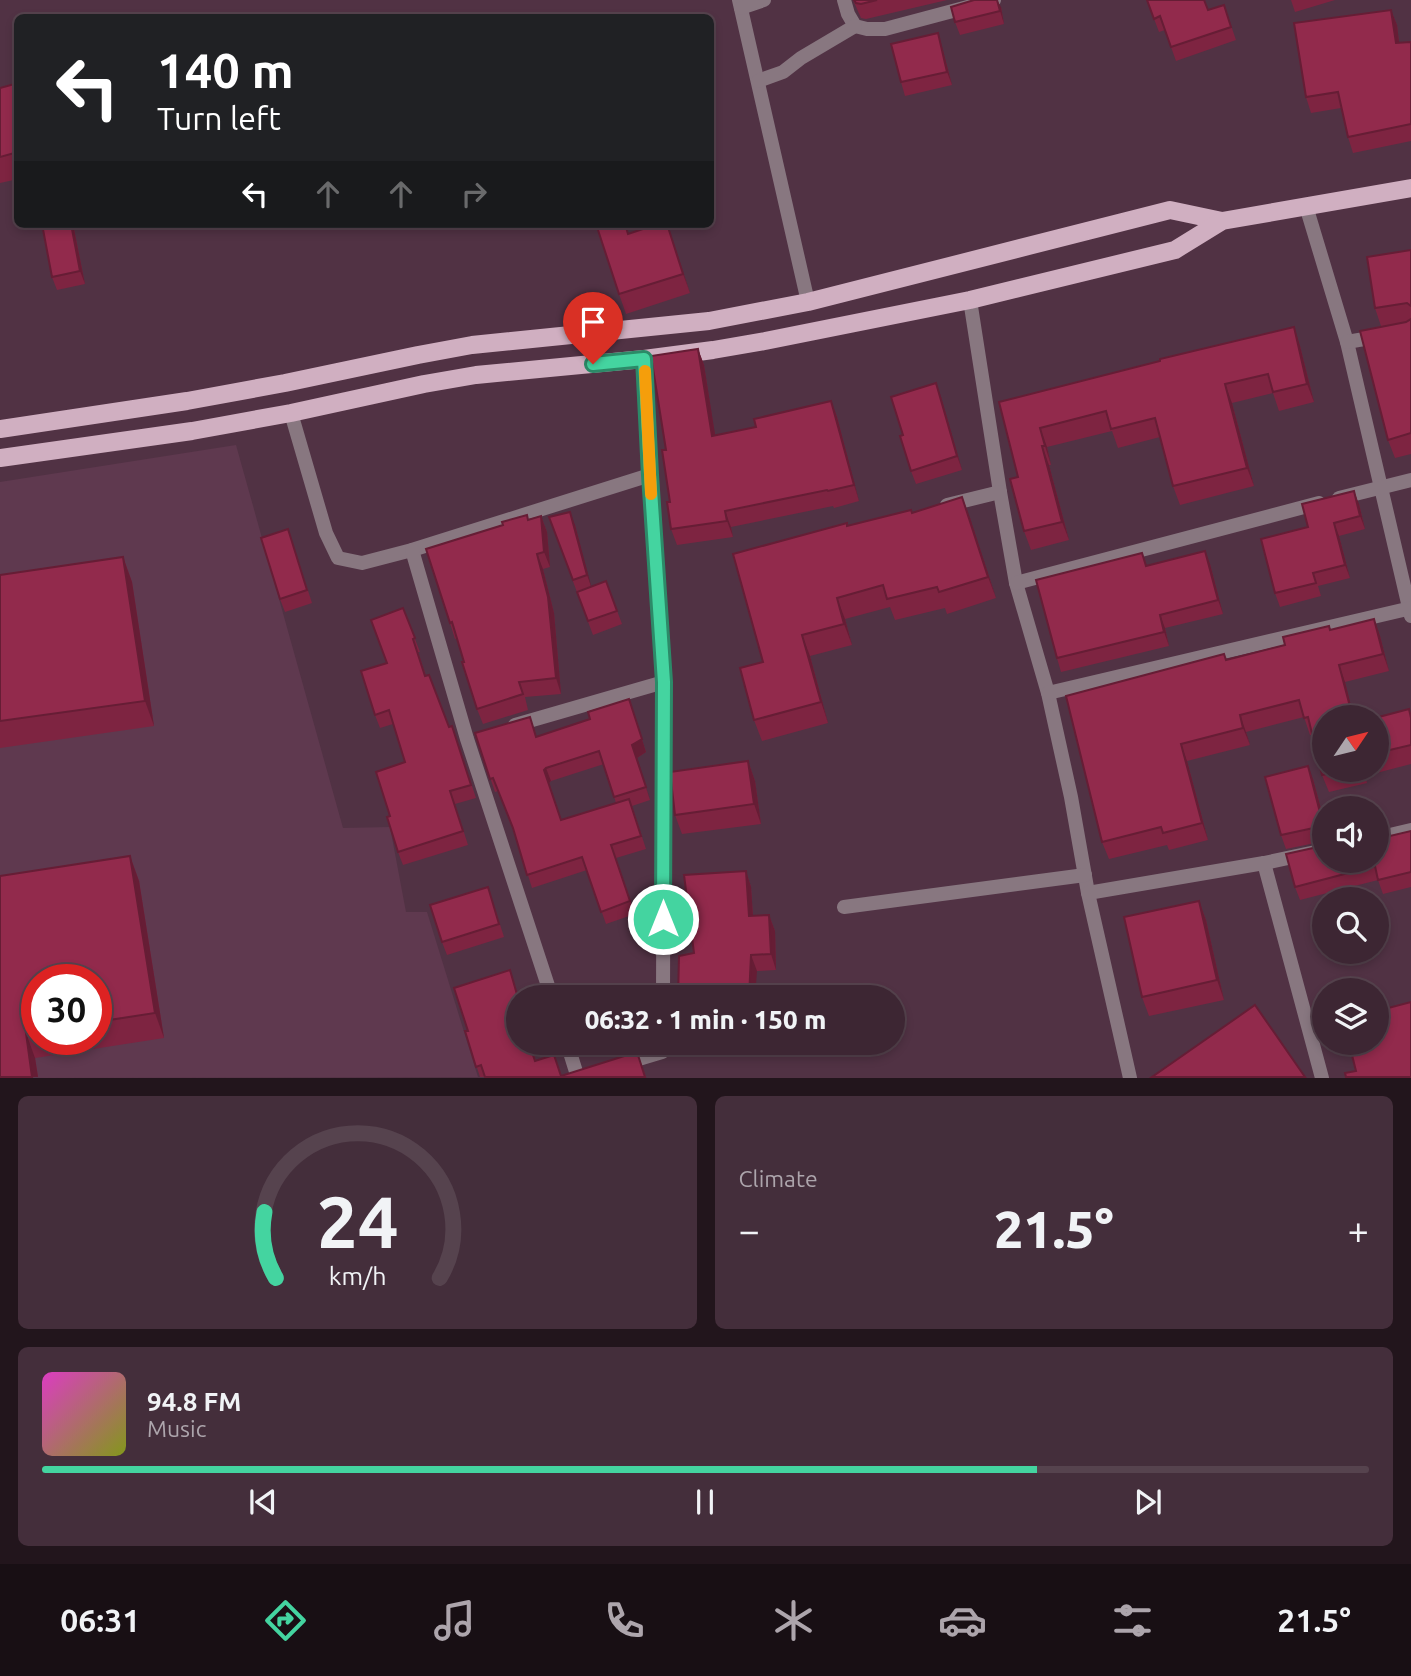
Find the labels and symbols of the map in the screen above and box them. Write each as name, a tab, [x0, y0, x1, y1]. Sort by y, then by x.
pin	[563, 292, 623, 364]
north arrow	[1312, 705, 1390, 782]
position arrow	[626, 882, 700, 956]
speed limit sign: 30	[21, 964, 112, 1055]

